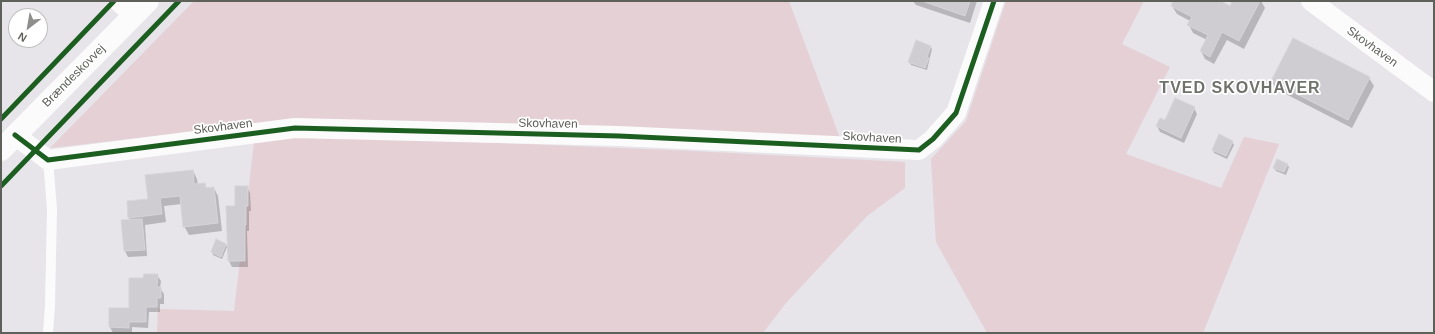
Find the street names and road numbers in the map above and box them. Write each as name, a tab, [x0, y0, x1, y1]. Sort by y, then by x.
street label: Skovhaven	[1344, 24, 1400, 70]
street label: Brændeskovvej	[40, 42, 108, 110]
street label: Skovhaven	[193, 116, 253, 138]
street label: Skovhaven	[518, 116, 578, 132]
street label: Skovhaven	[842, 129, 902, 147]

